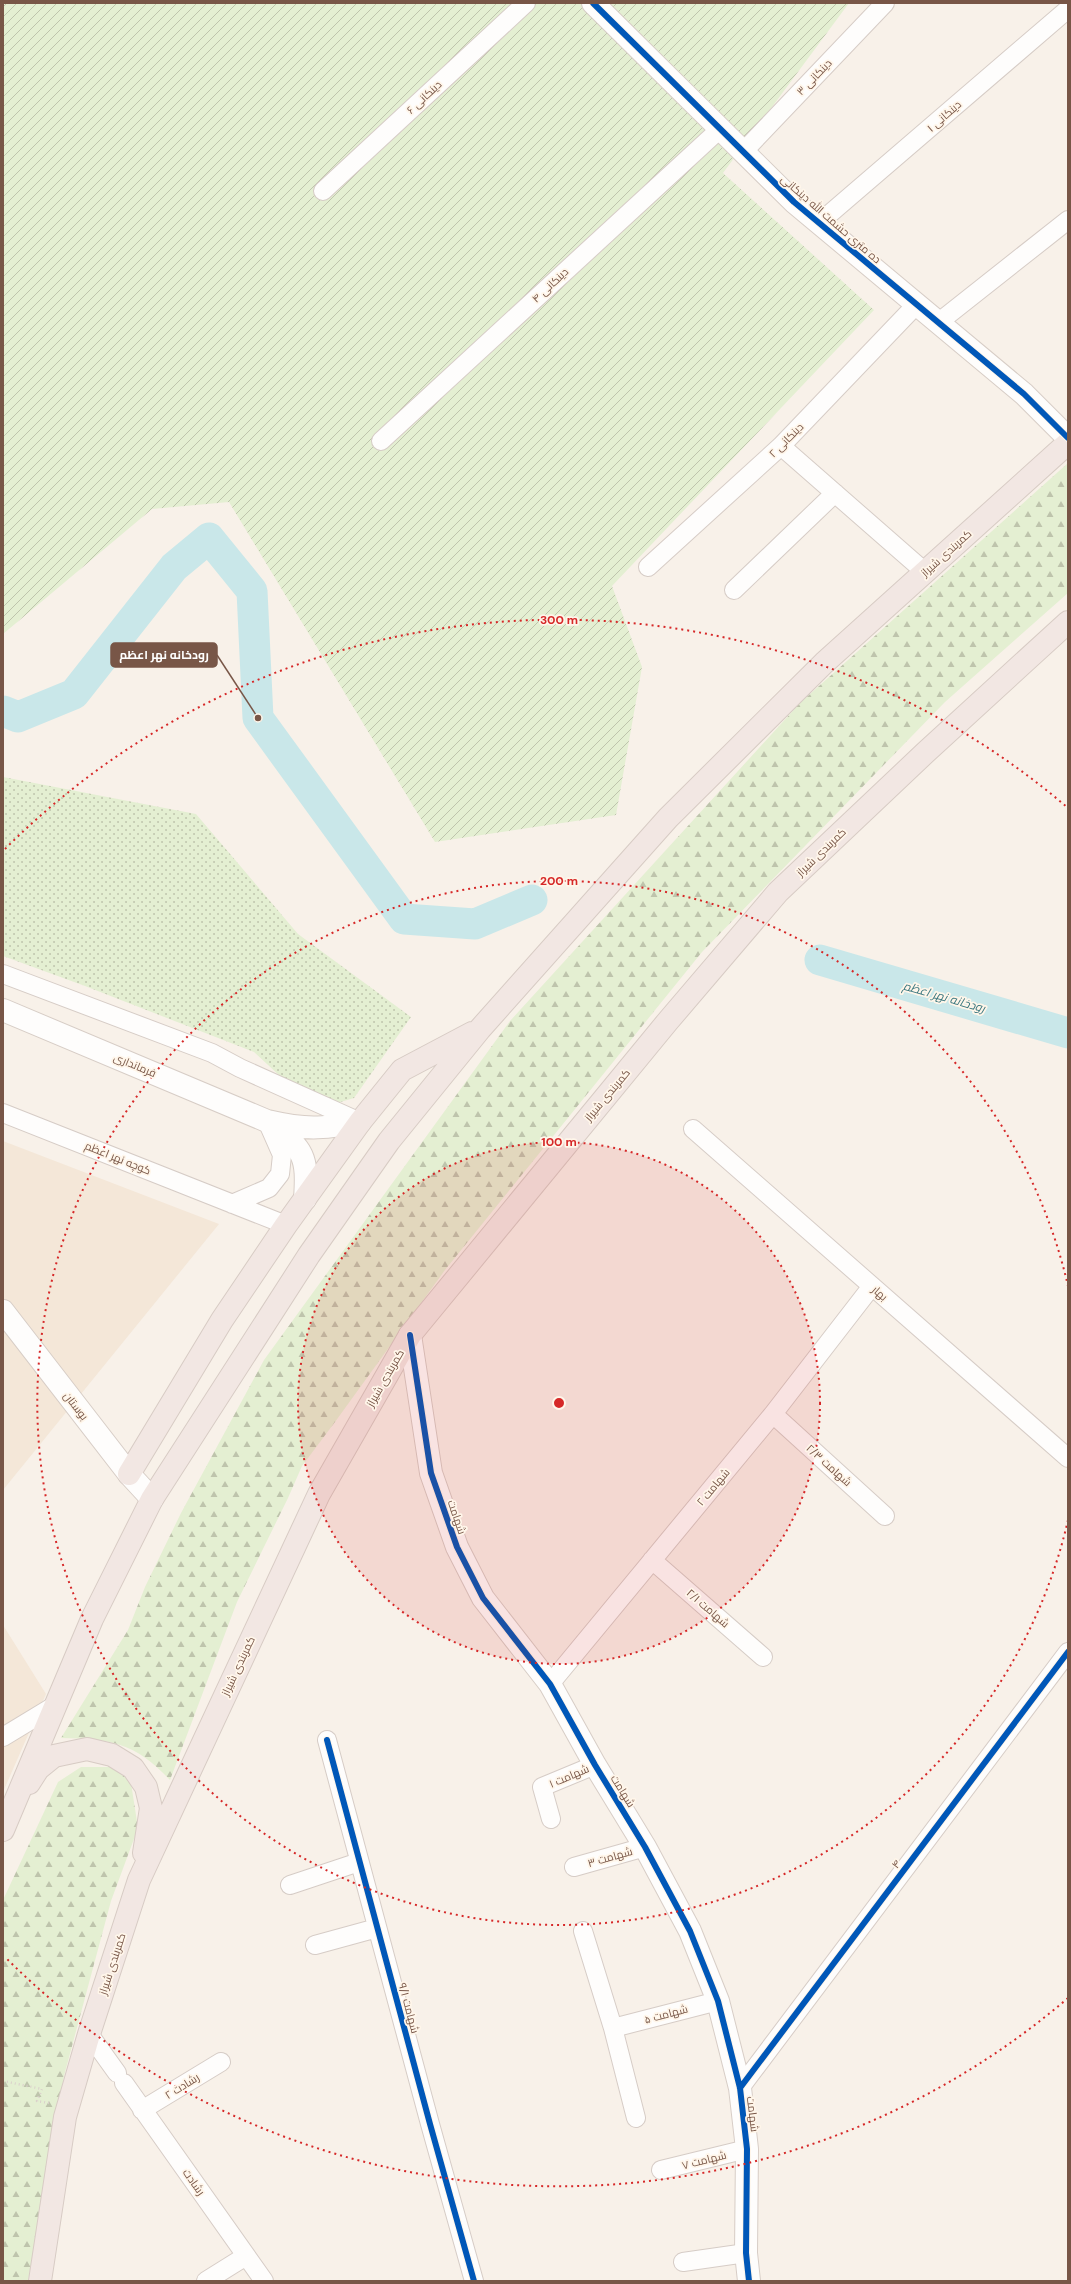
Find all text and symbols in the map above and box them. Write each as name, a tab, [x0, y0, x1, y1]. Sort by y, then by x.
street label: ۳ دینکانی	[793, 56, 835, 98]
street label: ۶ دینکانی	[404, 77, 444, 117]
street label: ۱ دینکانی	[924, 97, 964, 135]
street label: ده متری حشمت الله دینکانی	[778, 171, 885, 266]
street label: ۴ دینکانی	[529, 265, 571, 305]
street label: ۲ دینکانی	[766, 420, 806, 460]
street label: کمربندی شیراز	[917, 526, 975, 580]
text: 300 m	[540, 612, 578, 628]
callout: رودخانه نهر اعظم	[111, 643, 217, 667]
text: رودخانه نهر اعظم	[119, 647, 209, 663]
street label: کمربندی شیراز	[792, 825, 849, 880]
text: 200 m	[540, 873, 578, 889]
water label: رودخانه نهر اعظم	[900, 977, 988, 1017]
street label: فرمانداری	[112, 1050, 158, 1080]
street label: کمربندی شیراز	[580, 1066, 633, 1125]
text: 100 m	[541, 1134, 577, 1150]
street label: کوچه نهر اعظم	[83, 1138, 153, 1179]
street label: بهار	[868, 1282, 891, 1304]
street label: کمربندی شیراز	[362, 1347, 407, 1410]
street label: بوستان	[61, 1389, 91, 1423]
centre of rings	[552, 1396, 566, 1410]
street label: ۲/۳ شهامت	[803, 1441, 855, 1489]
street label: ۲ شهامت	[693, 1465, 733, 1509]
street label: شهامت	[445, 1498, 469, 1536]
street label: ۲/۱ شهامت	[684, 1586, 732, 1630]
street label: کمربندی شیراز	[218, 1634, 258, 1699]
street label: ۱ شهامت	[547, 1761, 591, 1791]
street label: شهامت	[608, 1772, 638, 1810]
street label: ۳ شهامت	[586, 1844, 634, 1870]
street label: ۴	[888, 1857, 904, 1871]
street label: کمربندی شیراز	[95, 1931, 129, 1998]
street label: ۹/۱ شهامت	[396, 1981, 422, 2035]
street label: ۵ شهامت	[643, 2001, 689, 2027]
street label: ۲ رشادت	[162, 2070, 202, 2102]
street label: شهامت	[744, 2095, 762, 2133]
street label: ۷ شهامت	[680, 2148, 728, 2172]
street label: رشادت	[180, 2166, 208, 2198]

